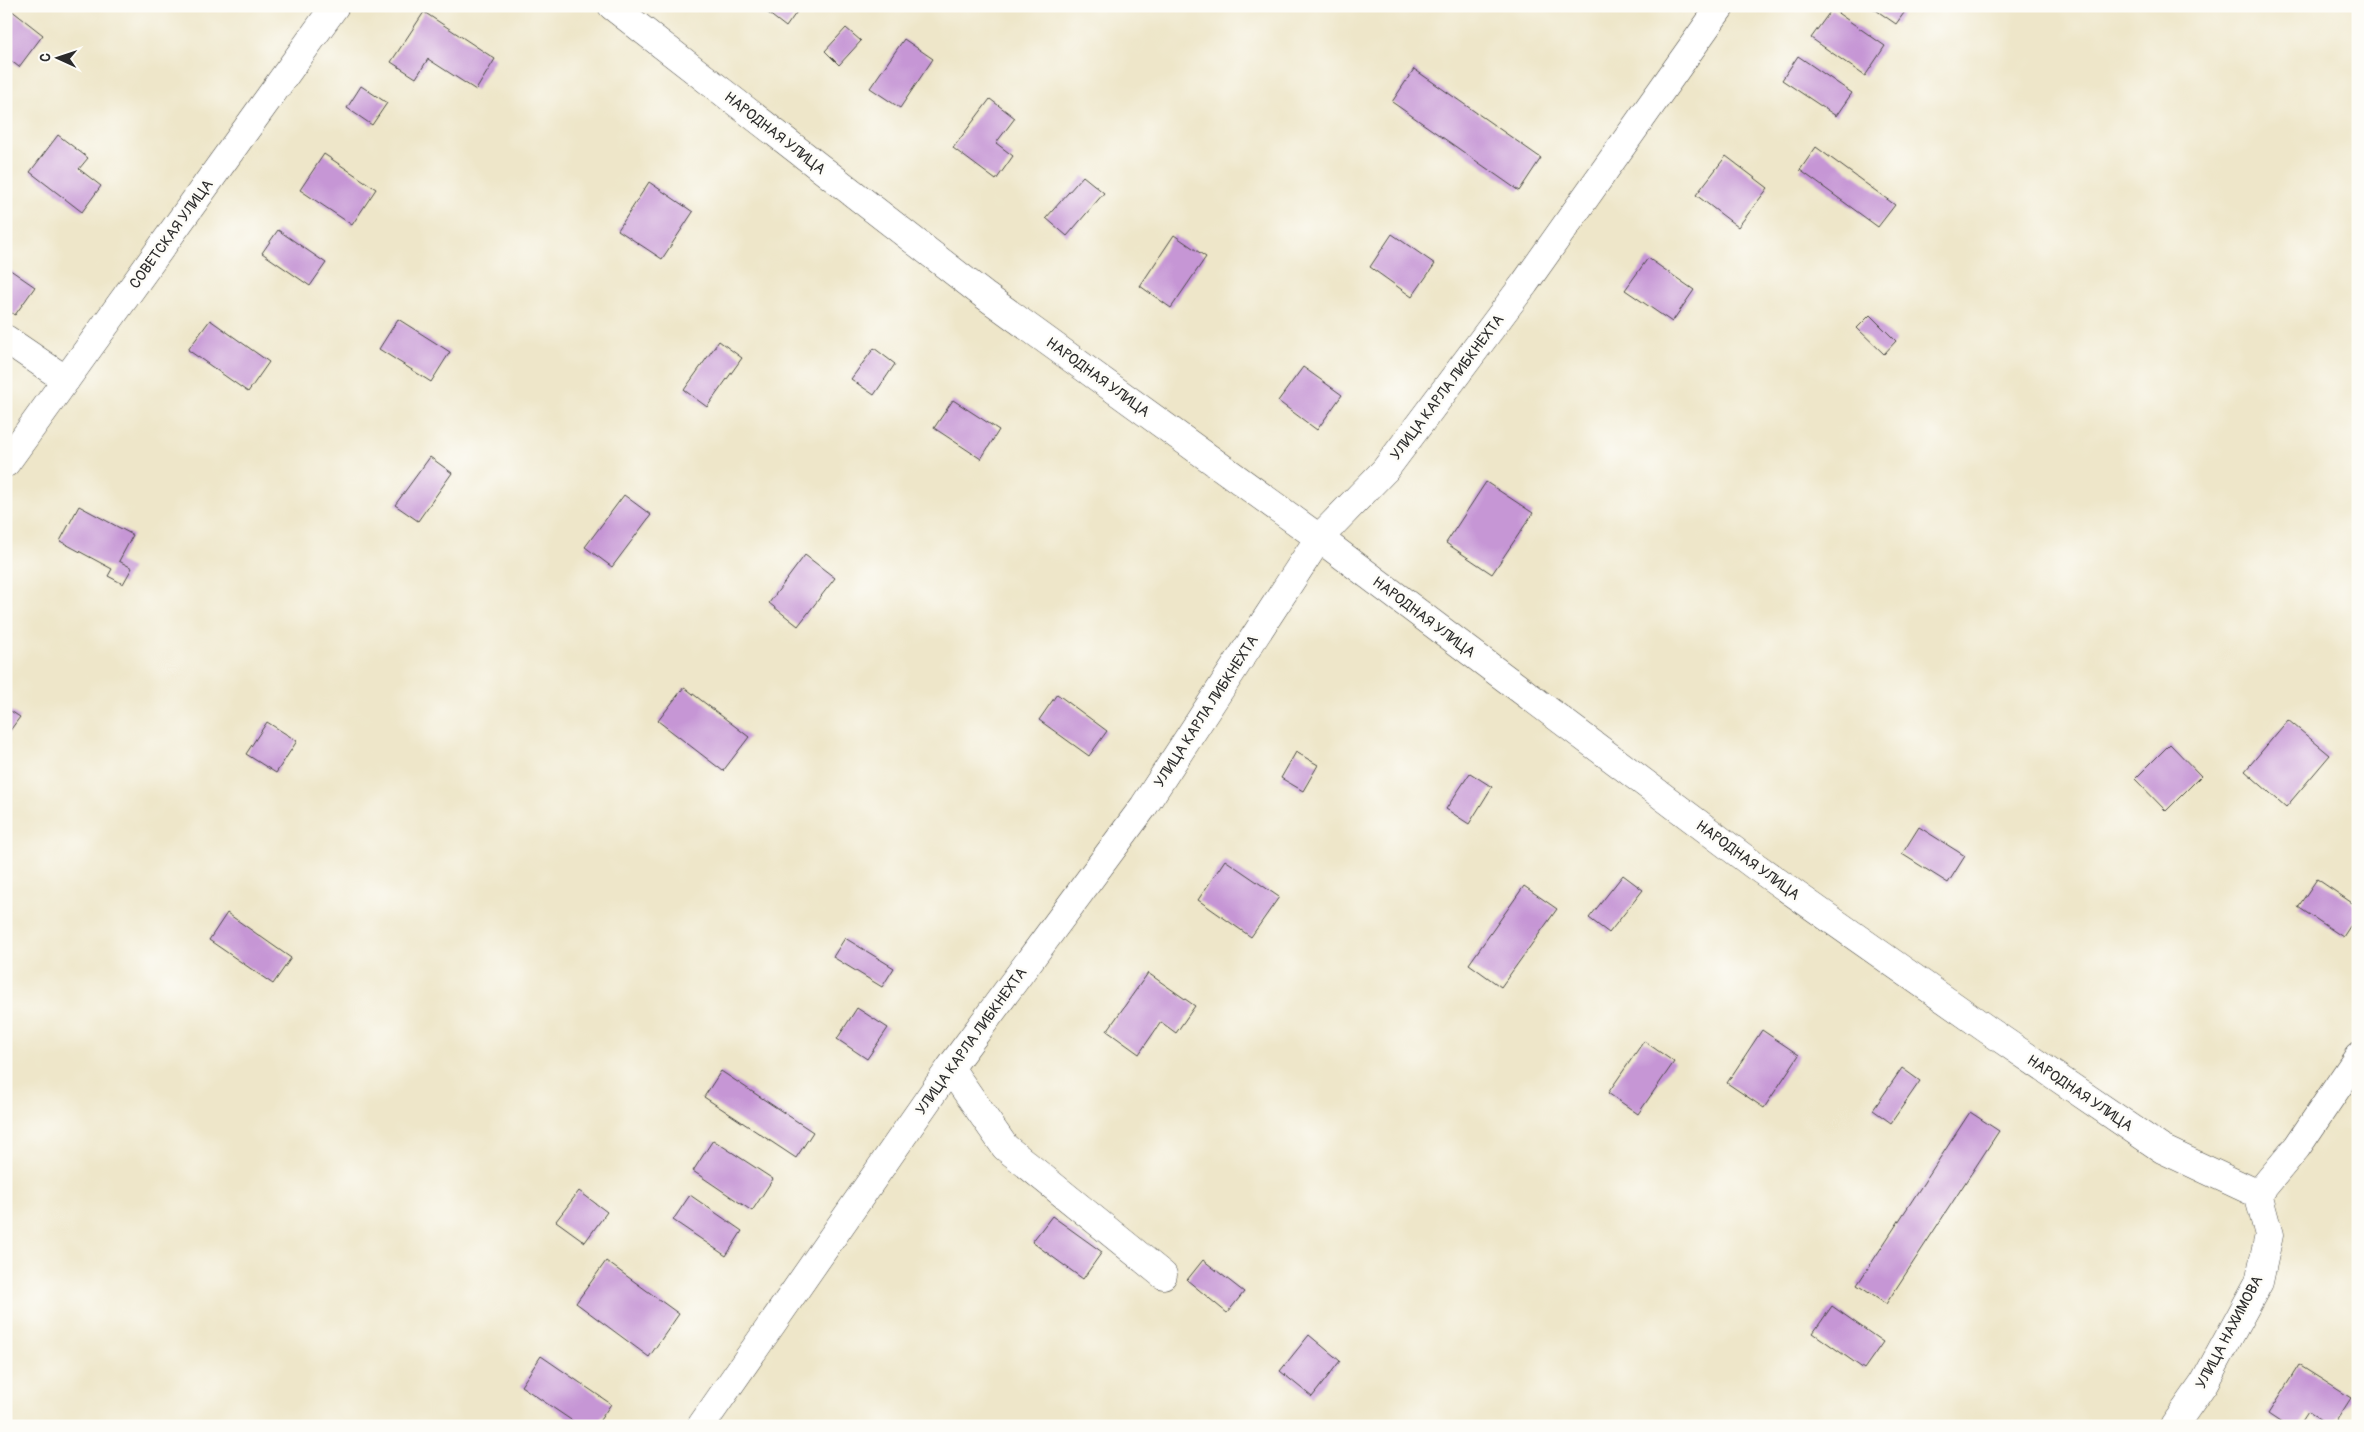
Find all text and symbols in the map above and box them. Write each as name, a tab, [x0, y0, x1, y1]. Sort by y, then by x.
north arrow	[32, 32, 82, 82]
text: С	[37, 52, 54, 62]
street label: НАРОДНАЯ УЛИЦА	[720, 88, 830, 179]
street label: СОВЕТСКАЯ УЛИЦА	[125, 176, 218, 293]
street label: УЛИЦА КАРЛА ЛИБКНЕХТА	[1386, 311, 1509, 464]
street label: НАРОДНАЯ УЛИЦА	[1042, 333, 1154, 422]
street label: НАРОДНАЯ УЛИЦА	[1369, 573, 1479, 662]
street label: УЛИЦА КАРЛА ЛИБКНЕХТА	[1150, 631, 1263, 791]
street label: НАРОДНАЯ УЛИЦА	[1692, 816, 1804, 905]
street label: УЛИЦА КАРЛА ЛИБКНЕХТА	[912, 964, 1031, 1119]
street label: НАРОДНАЯ УЛИЦА	[2023, 1051, 2137, 1136]
street label: УЛИЦА НАХИМОВА	[2192, 1272, 2267, 1392]

